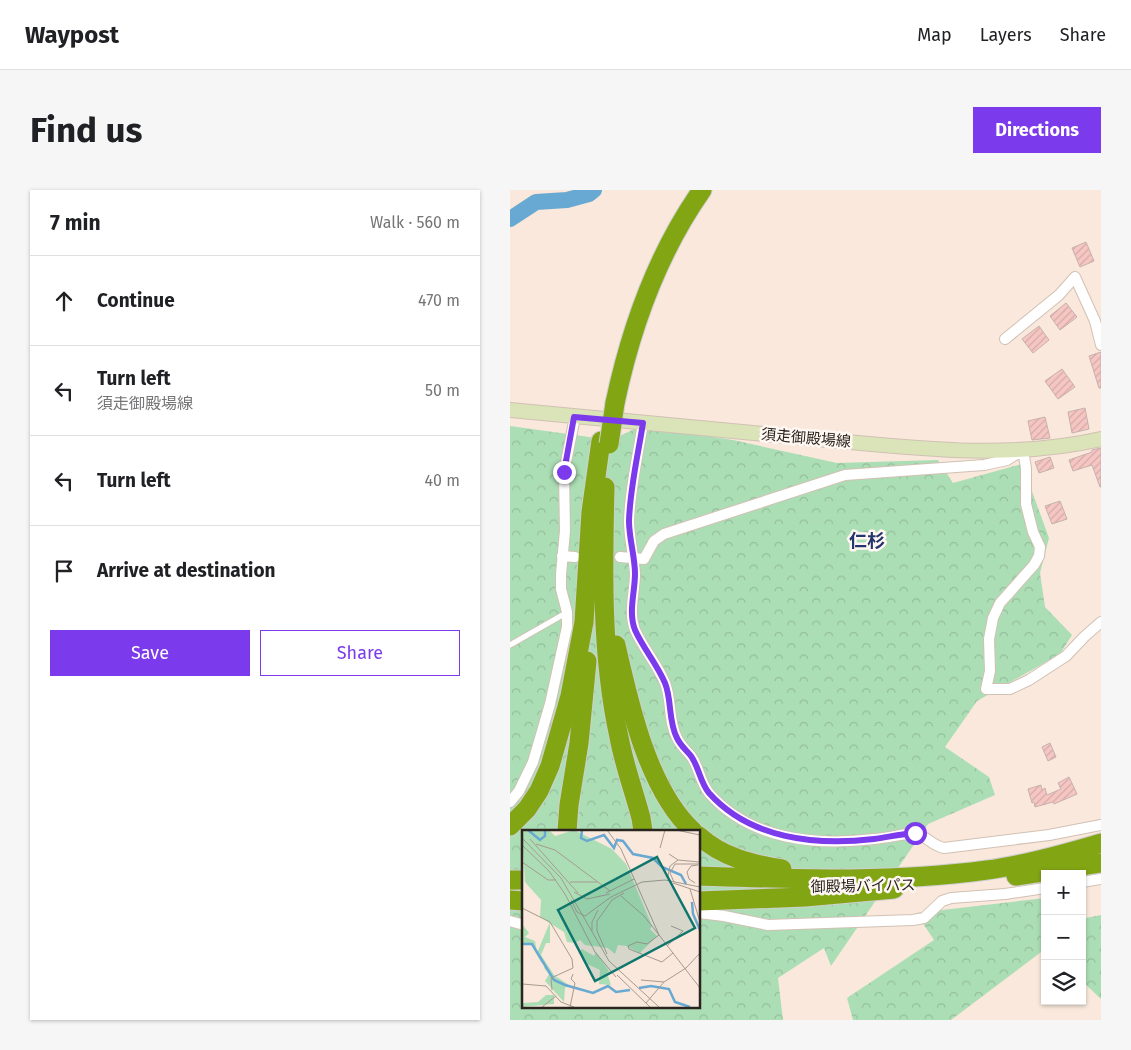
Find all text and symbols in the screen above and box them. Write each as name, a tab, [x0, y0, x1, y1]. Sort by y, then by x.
text: Waypost	[25, 21, 119, 49]
text: Map	[917, 24, 952, 46]
text: Layers	[980, 24, 1032, 46]
text: Share	[1060, 24, 1106, 46]
button: Directions	[973, 107, 1101, 153]
text: Find us	[30, 109, 142, 151]
text: 7 min	[50, 210, 101, 236]
text: Walk · 560 m	[370, 213, 460, 232]
icon: ahead	[50, 287, 78, 315]
text: Continue	[97, 289, 175, 312]
text: 470 m	[418, 291, 460, 310]
text: Turn left	[97, 367, 171, 390]
icon: left	[50, 377, 78, 405]
text: 50 m	[425, 381, 460, 400]
text: 須走御殿場線	[97, 394, 193, 413]
street label: 須走御殿場線	[760, 425, 852, 451]
route end	[553, 461, 576, 484]
icon: left	[50, 467, 78, 495]
text: Turn left	[97, 469, 171, 492]
text: 40 m	[425, 471, 460, 490]
district label: 仁杉	[849, 530, 885, 552]
icon: arrive	[50, 557, 78, 585]
text: Arrive at destination	[97, 559, 276, 582]
button: Save	[50, 630, 250, 676]
button: Share	[260, 630, 460, 676]
route start	[904, 822, 927, 845]
inset map	[522, 830, 700, 1008]
map controls	[1041, 870, 1086, 1005]
button: +	[1041, 870, 1086, 915]
street label: 御殿場バイパス	[810, 876, 916, 896]
button: −	[1041, 915, 1086, 960]
button: layers	[1041, 960, 1086, 1005]

